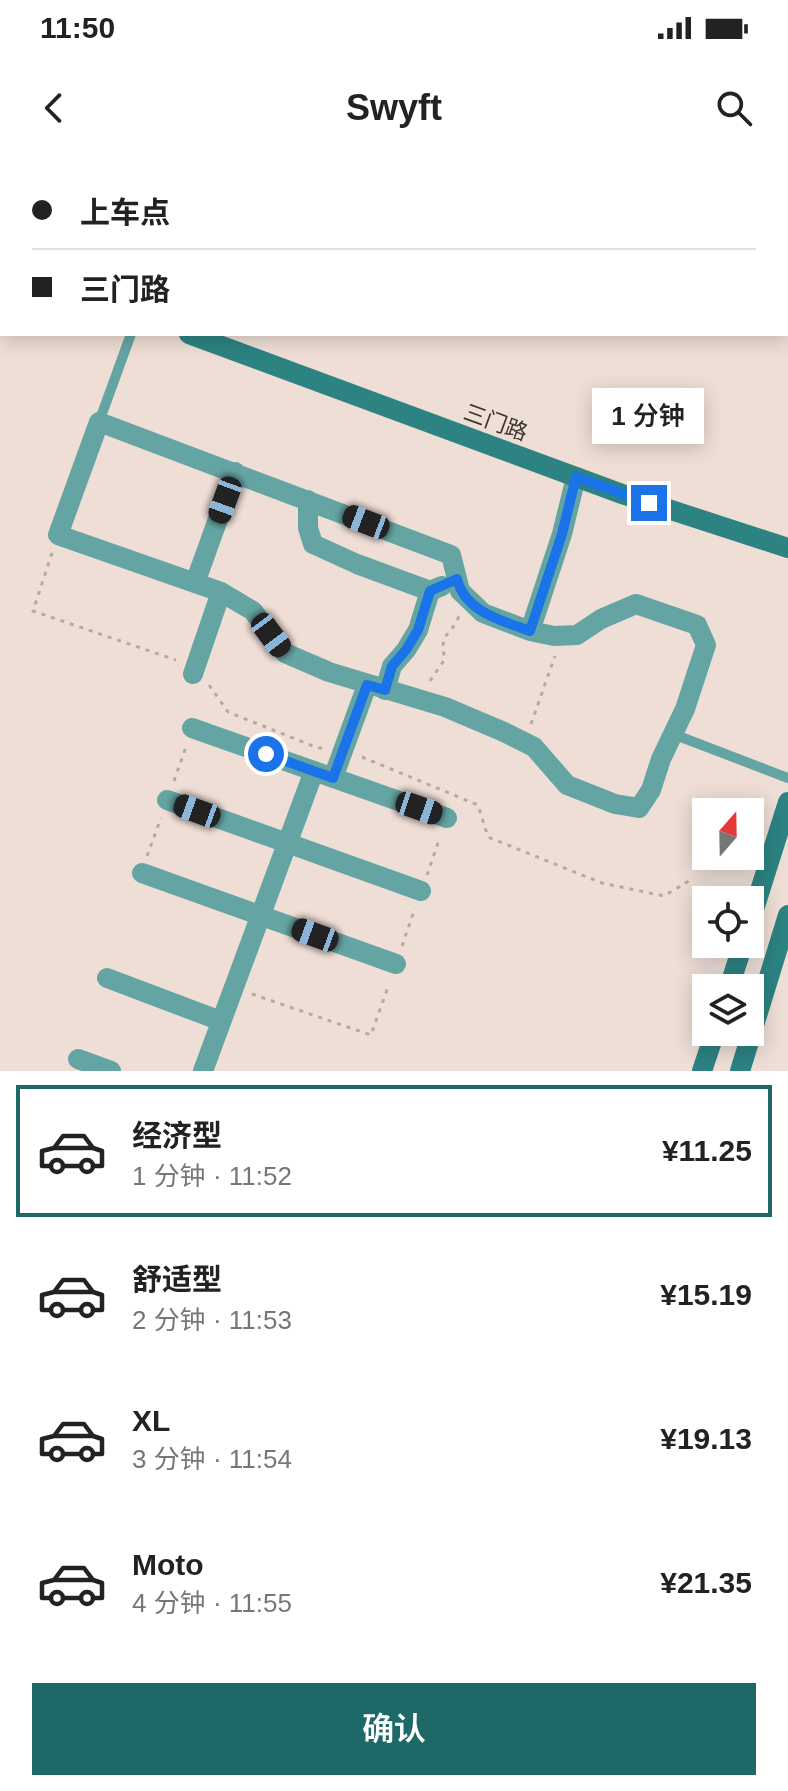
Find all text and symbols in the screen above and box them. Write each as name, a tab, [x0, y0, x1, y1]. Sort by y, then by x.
text: 11:50	[40, 11, 115, 44]
icon: back	[32, 86, 76, 130]
icon: search	[712, 86, 756, 130]
text: Swyft	[346, 87, 442, 128]
text: 上车点	[80, 196, 170, 229]
text: 三门路	[80, 273, 170, 306]
callout: 1 分钟	[593, 387, 705, 443]
street label: 三门路	[461, 399, 531, 446]
text: 1 分钟	[611, 401, 685, 431]
car	[206, 473, 244, 527]
route end	[631, 485, 667, 521]
car	[339, 502, 393, 542]
car	[247, 609, 295, 661]
route start	[248, 736, 284, 772]
car	[392, 789, 446, 827]
car	[170, 792, 224, 830]
north arrow	[692, 798, 764, 870]
map controls	[692, 798, 764, 1046]
button: locate	[692, 886, 764, 958]
car	[288, 916, 342, 954]
button: layers	[692, 974, 764, 1046]
icon: car	[36, 1115, 108, 1187]
text: 经济型	[132, 1119, 222, 1152]
text: ¥11.25	[662, 1134, 752, 1167]
text: 1 分钟 · 11:52	[132, 1161, 292, 1191]
icon: car	[36, 1259, 108, 1331]
text: 舒适型	[132, 1263, 222, 1296]
text: ¥15.19	[660, 1278, 752, 1311]
text: 2 分钟 · 11:53	[132, 1305, 292, 1335]
icon: car	[36, 1403, 108, 1475]
text: XL	[132, 1404, 170, 1437]
text: ¥19.13	[660, 1422, 752, 1455]
text: 3 分钟 · 11:54	[132, 1444, 292, 1474]
icon: car	[36, 1547, 108, 1619]
text: Moto	[132, 1548, 204, 1581]
text: ¥21.35	[660, 1566, 752, 1599]
text: 4 分钟 · 11:55	[132, 1588, 292, 1618]
button: 确认	[32, 1683, 756, 1775]

